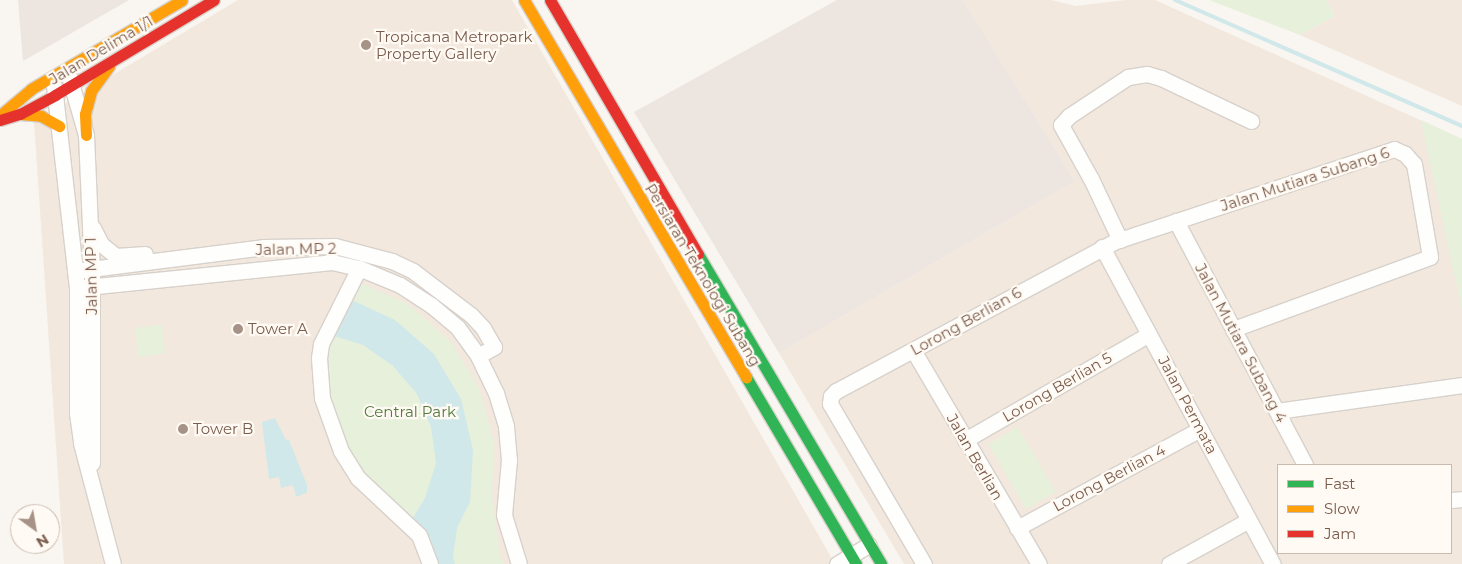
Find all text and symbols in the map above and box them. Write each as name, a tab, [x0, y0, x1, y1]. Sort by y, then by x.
street label: Jalan Delima 1/1	[46, 12, 156, 88]
place label: Tropicana Metropark Property Gallery	[376, 27, 533, 62]
marker: Tropicana Metropark Property Gallery	[360, 39, 372, 51]
street label: Jalan Mutiara Subang 6	[1218, 143, 1392, 215]
street label: Persiaran Teknologi Subang	[641, 180, 765, 370]
street label: Jalan MP 1	[81, 237, 101, 315]
street label: Jalan MP 2	[255, 239, 337, 259]
street label: Jalan Mutiara Subang 4	[1191, 260, 1291, 426]
street label: Lorong Berlian 6	[907, 283, 1025, 359]
place label: Tower A	[248, 320, 308, 338]
marker: Tower A	[232, 323, 244, 335]
street label: Lorong Berlian 5	[999, 348, 1115, 426]
street label: Jalan Permata	[1155, 353, 1221, 457]
park label: Central Park	[364, 403, 456, 421]
street label: Jalan Berlian	[943, 411, 1007, 503]
place label: Tower B	[193, 420, 253, 438]
marker: Tower B	[177, 423, 189, 435]
street label: Lorong Berlian 4	[1050, 441, 1168, 515]
legend	[1277, 464, 1452, 554]
text: Fast	[1324, 474, 1355, 493]
text: Slow	[1324, 499, 1360, 518]
north arrow	[10, 504, 60, 554]
text: Jam	[1324, 524, 1356, 543]
text: N	[33, 530, 52, 552]

